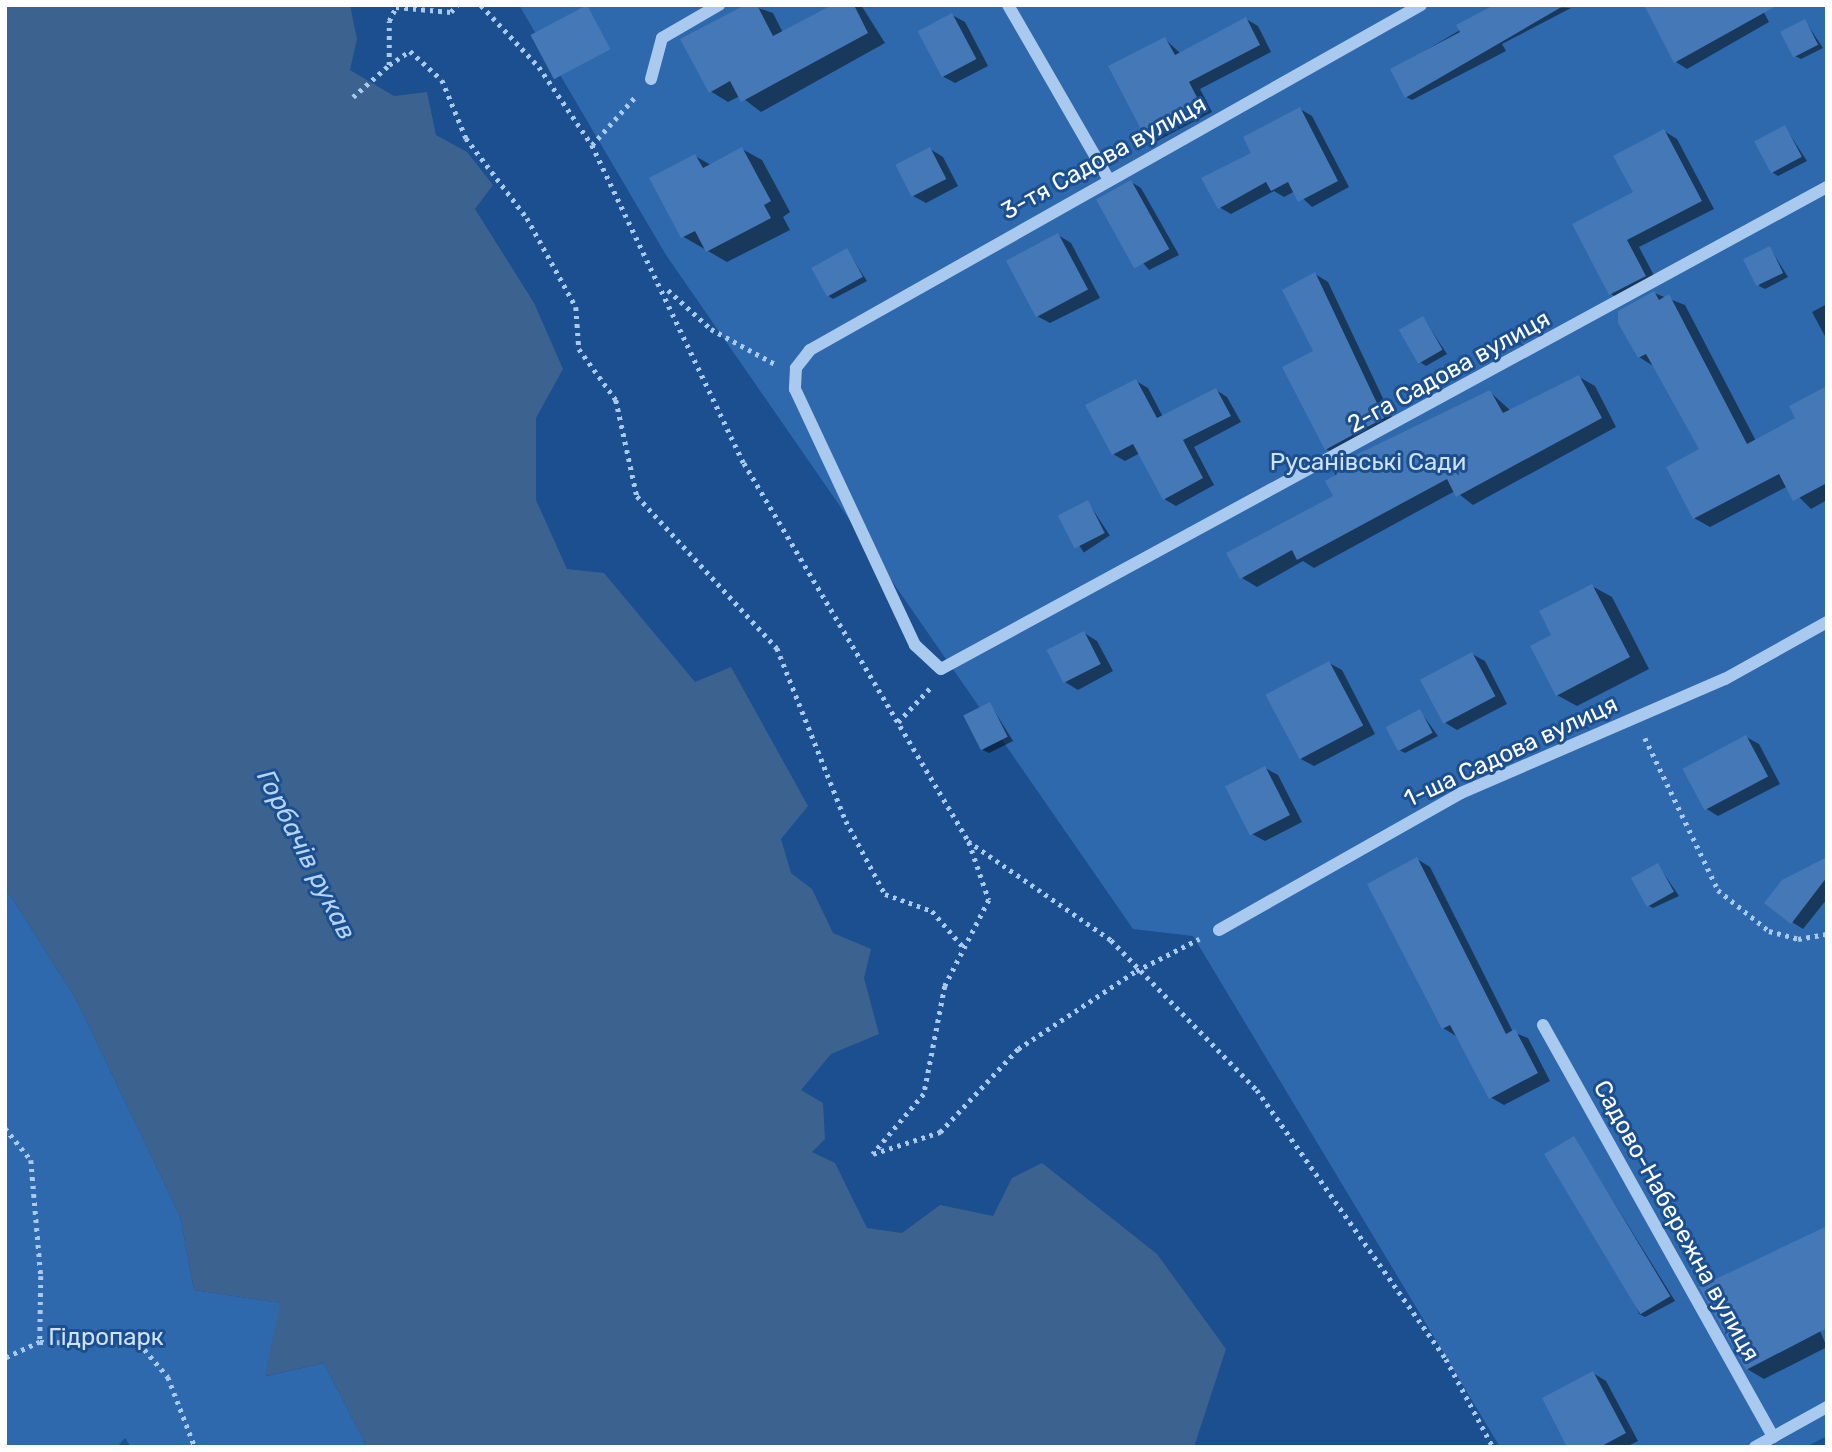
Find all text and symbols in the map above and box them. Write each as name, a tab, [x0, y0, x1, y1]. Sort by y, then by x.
street label: 3-тя Садова вулиця	[997, 90, 1211, 226]
street label: 2-га Садова вулиця	[1343, 304, 1555, 440]
park label: Русанівські Сади	[1270, 449, 1466, 477]
street label: 1-ша Садова вулиця	[1400, 690, 1622, 814]
water label: Горбачів рукав	[250, 765, 362, 945]
street label: Садово-Набережна вулиця	[1587, 1075, 1765, 1367]
park label: Гідропарк	[48, 1324, 164, 1352]

